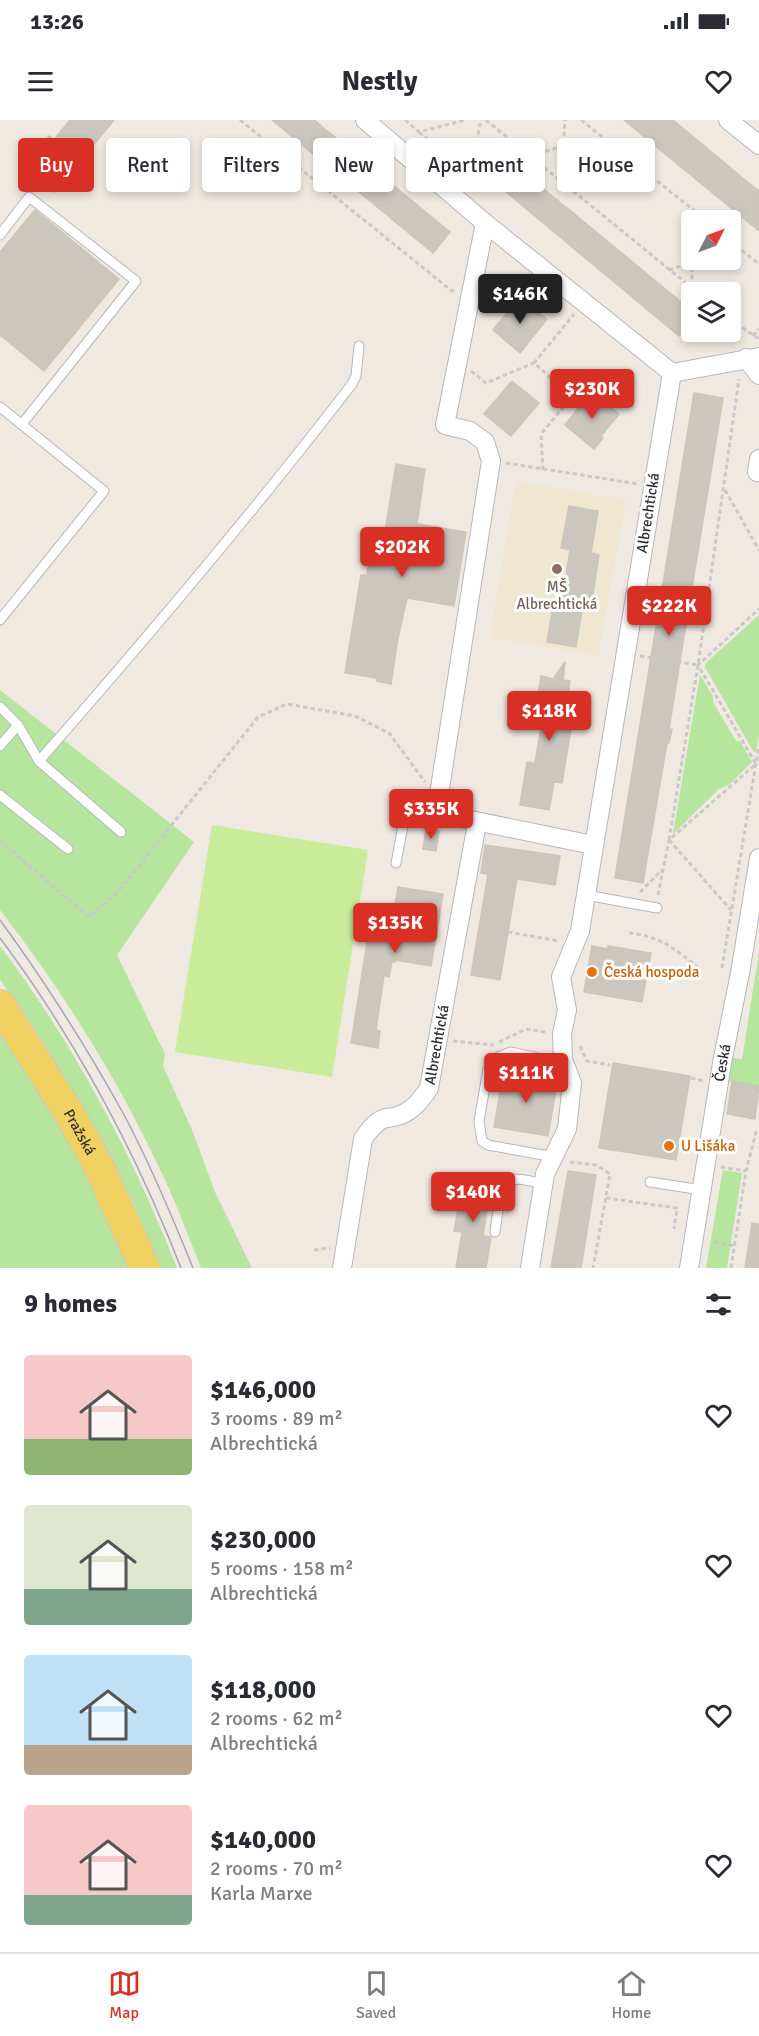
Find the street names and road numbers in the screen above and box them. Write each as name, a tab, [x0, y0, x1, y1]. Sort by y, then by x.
street label: Albrechtická	[633, 472, 663, 554]
street label: Albrechtická	[421, 1003, 453, 1086]
street label: Česká	[709, 1042, 735, 1083]
street label: Pražská	[60, 1106, 100, 1158]

